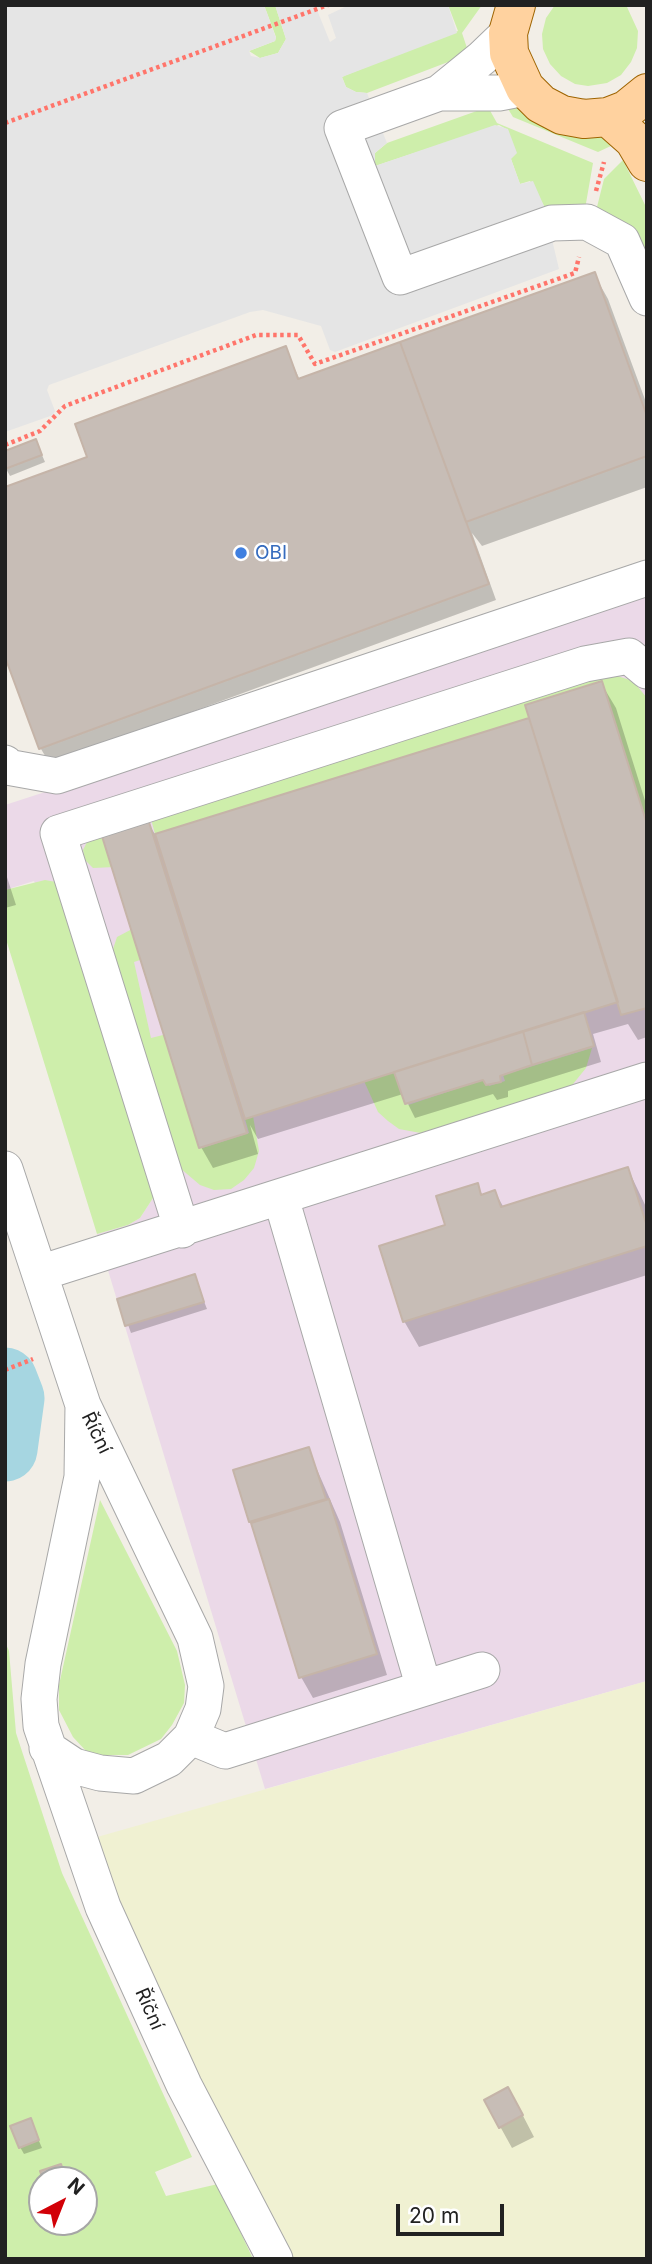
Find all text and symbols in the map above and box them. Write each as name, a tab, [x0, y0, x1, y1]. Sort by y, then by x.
place label: OBI	[255, 542, 287, 564]
marker: OBI	[233, 545, 249, 561]
street label: Říční	[76, 1408, 116, 1458]
street label: Říční	[130, 1984, 168, 2034]
north arrow	[28, 2166, 98, 2236]
text: N	[63, 2173, 89, 2200]
scale bar	[400, 2190, 508, 2234]
text: 20 m	[409, 2203, 459, 2228]

